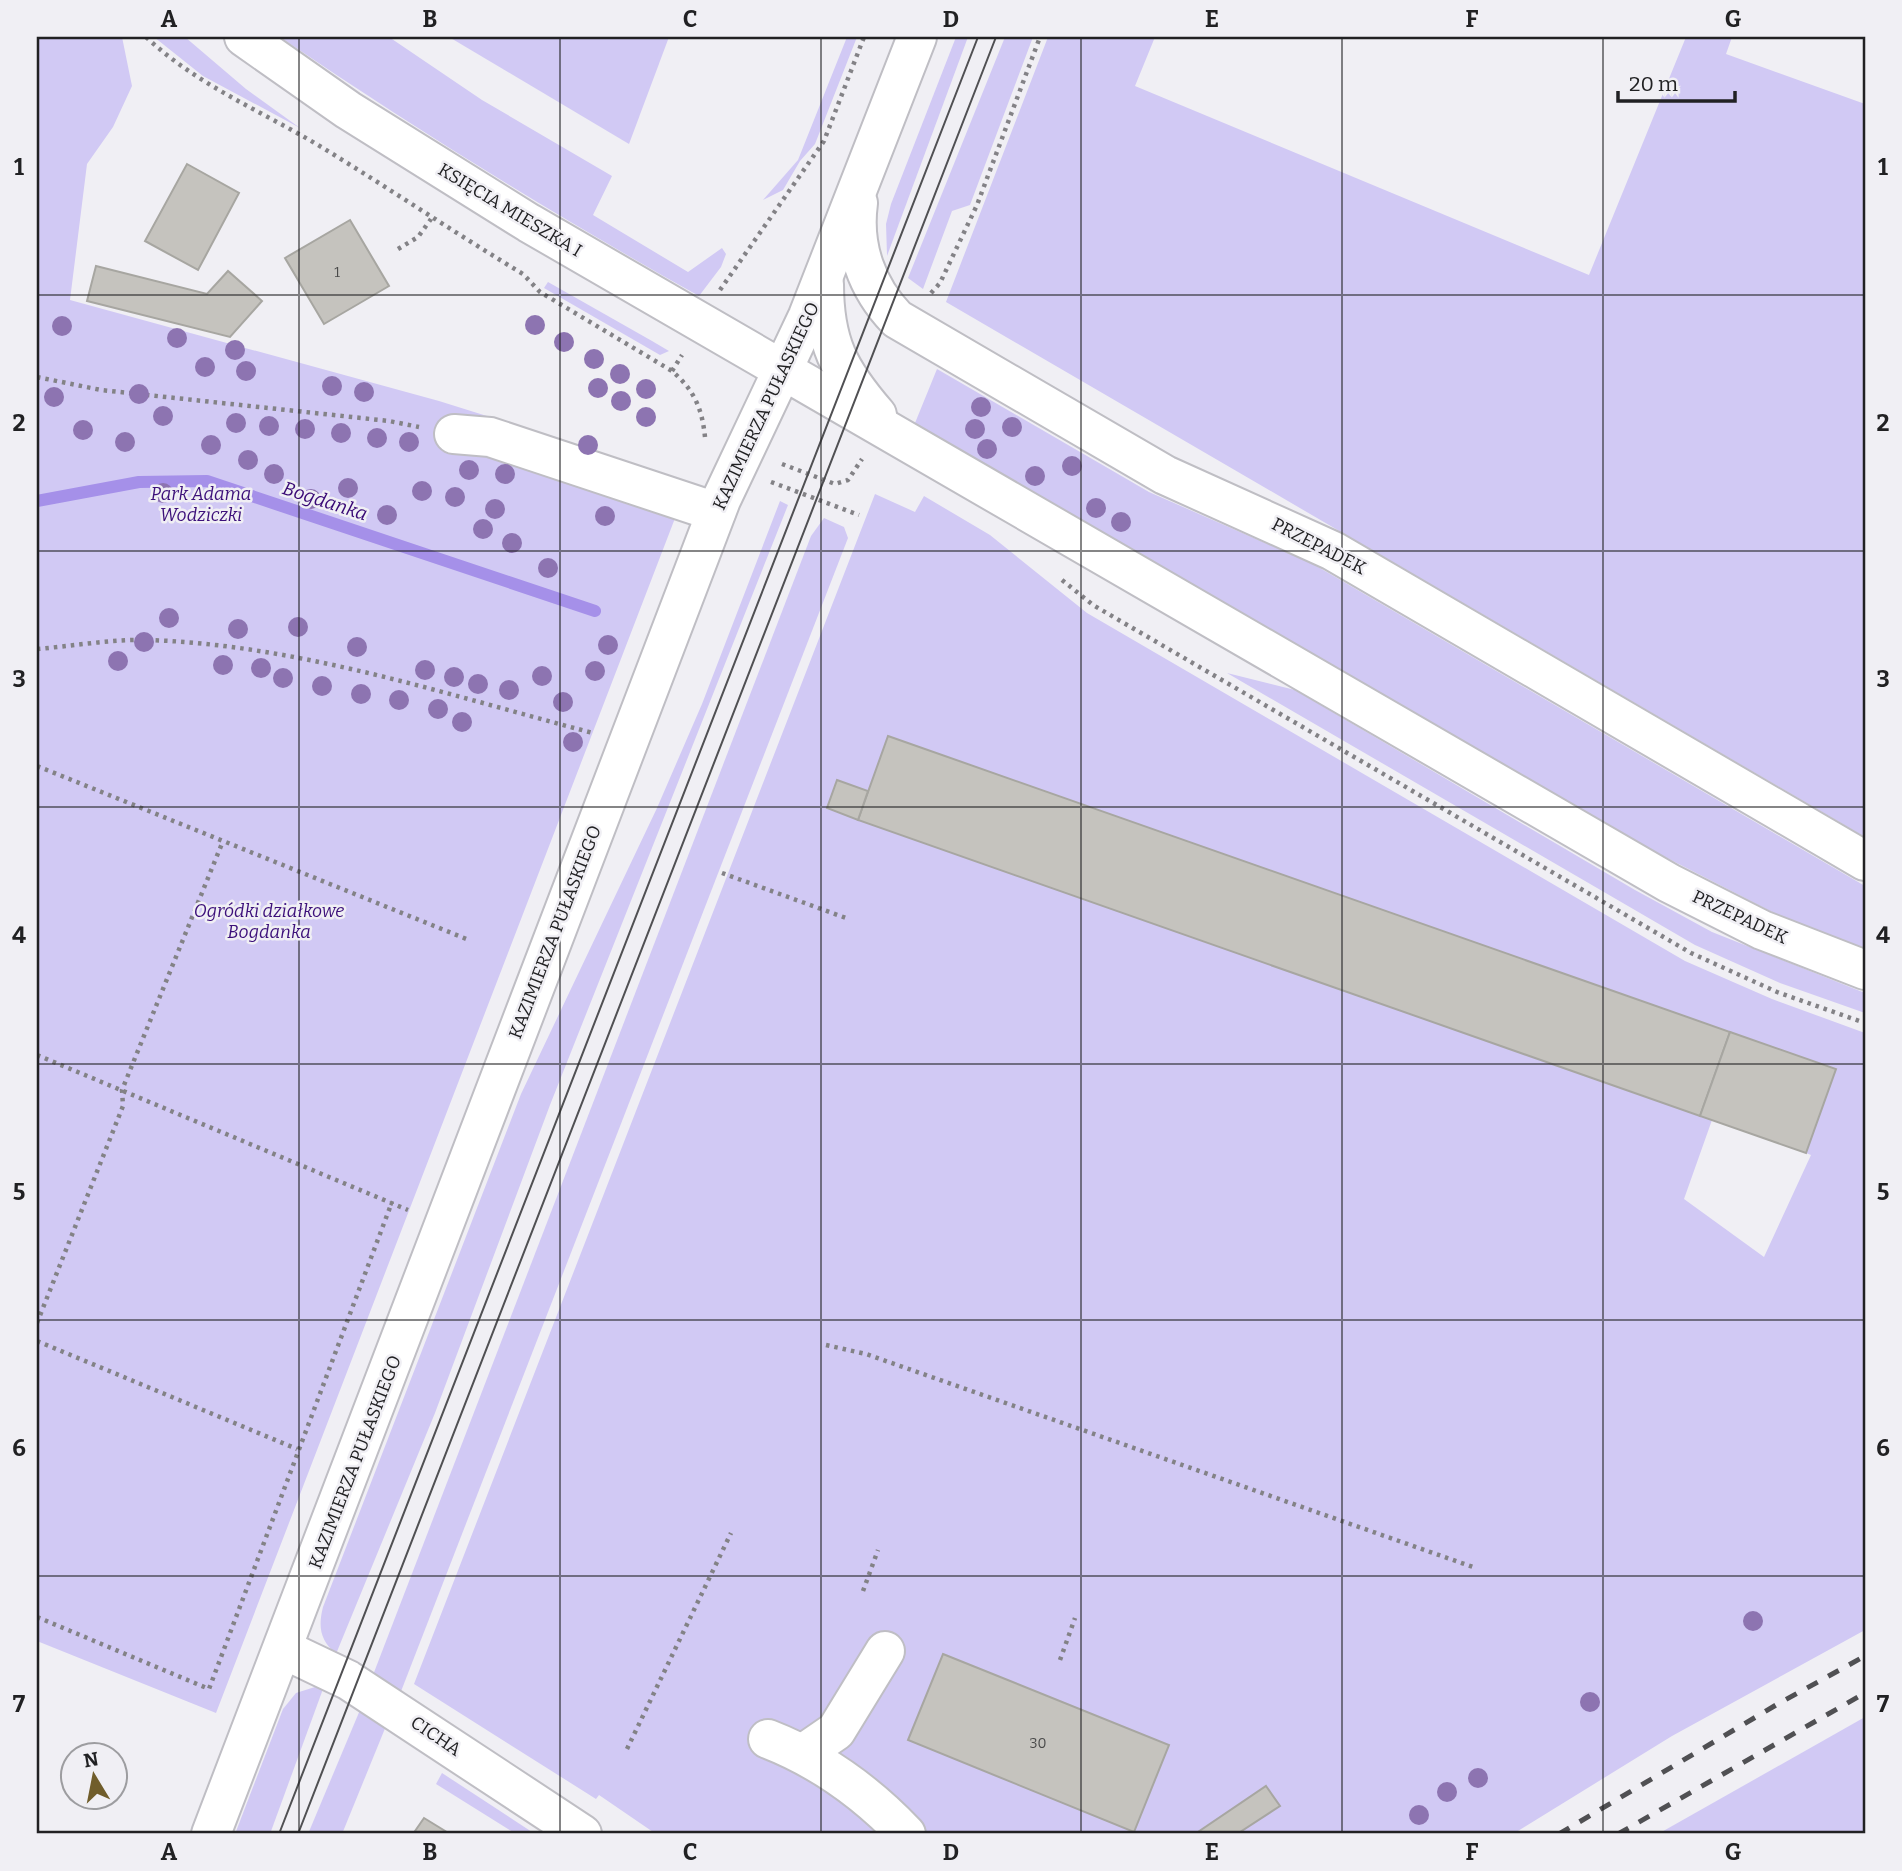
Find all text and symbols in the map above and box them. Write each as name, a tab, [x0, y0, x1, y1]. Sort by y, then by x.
text: A	[161, 5, 178, 33]
text: B	[423, 5, 437, 33]
text: C	[683, 5, 697, 33]
text: D	[943, 5, 959, 33]
text: E	[1205, 5, 1219, 33]
text: F	[1466, 5, 1479, 33]
text: G	[1725, 5, 1742, 33]
scale bar	[1618, 60, 1736, 104]
text: 20 m	[1629, 71, 1678, 97]
text: 1	[14, 153, 24, 181]
text: 1	[1878, 153, 1888, 181]
street label: KSIĘCIA MIESZKA I	[434, 158, 586, 262]
house number: 1	[334, 264, 340, 281]
street label: KAZIMIERZA PUŁASKIEGO	[708, 299, 824, 513]
text: 2	[13, 409, 26, 437]
text: 2	[1877, 409, 1890, 437]
water label: Bogdanka	[280, 476, 370, 526]
park label: Park Adama Wodziczki	[151, 483, 251, 526]
street label: PRZEPADEK	[1268, 513, 1370, 579]
text: 3	[12, 665, 26, 693]
text: 3	[1876, 665, 1890, 693]
street label: KAZIMIERZA PUŁASKIEGO	[504, 822, 606, 1042]
street label: PRZEPADEK	[1689, 885, 1791, 949]
park label: Ogródki działkowe Bogdanka	[194, 900, 344, 943]
text: 4	[12, 921, 26, 949]
text: 4	[1876, 921, 1890, 949]
text: 5	[13, 1178, 25, 1206]
text: 5	[1877, 1178, 1889, 1206]
street label: KAZIMIERZA PUŁASKIEGO	[304, 1352, 406, 1572]
text: 6	[12, 1434, 26, 1462]
text: 6	[1876, 1434, 1890, 1462]
text: 7	[13, 1690, 26, 1718]
text: 7	[1877, 1690, 1890, 1718]
street label: CICHA	[407, 1711, 466, 1761]
house number: 30	[1030, 1735, 1046, 1752]
north arrow	[60, 1742, 130, 1812]
text: N	[82, 1747, 101, 1772]
text: A	[161, 1838, 178, 1866]
text: B	[423, 1838, 437, 1866]
text: C	[683, 1838, 697, 1866]
text: D	[943, 1838, 959, 1866]
text: E	[1205, 1838, 1219, 1866]
text: F	[1466, 1838, 1479, 1866]
text: G	[1725, 1838, 1742, 1866]

